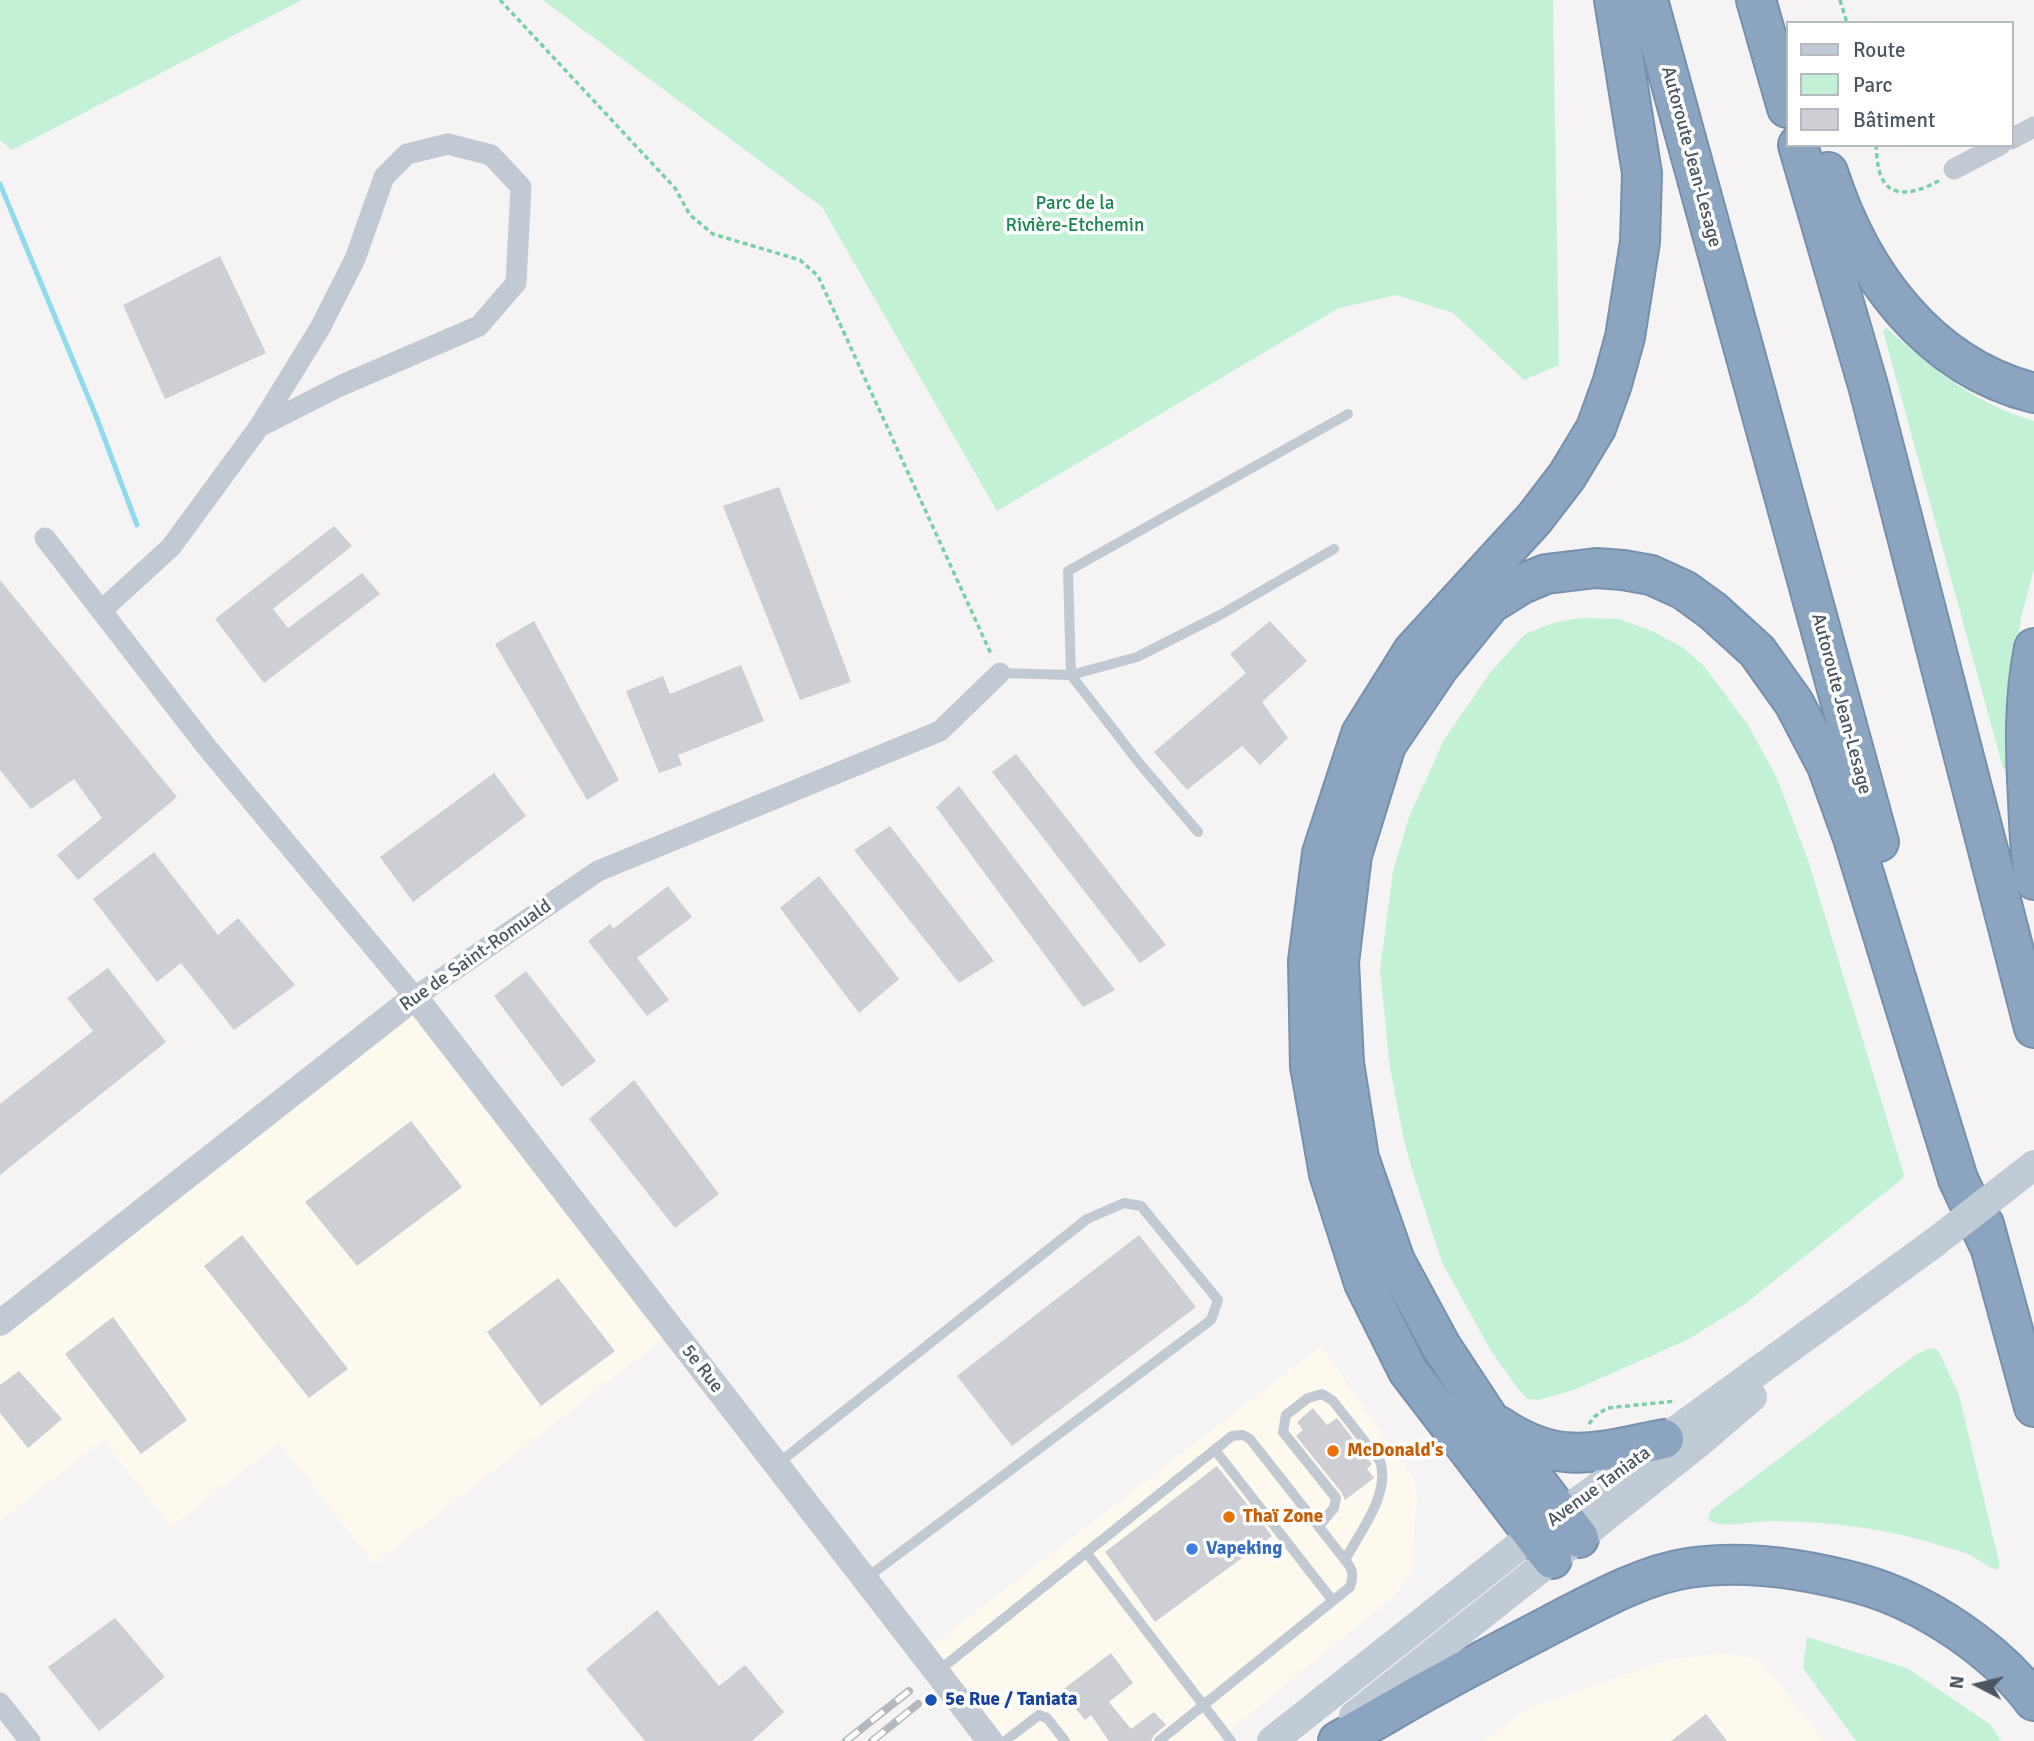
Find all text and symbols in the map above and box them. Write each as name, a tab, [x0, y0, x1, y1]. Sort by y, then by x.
legend	[1786, 21, 2013, 147]
text: Route	[1853, 37, 1905, 63]
street label: Autoroute Jean-Lesage	[1656, 64, 1726, 250]
text: Parc	[1853, 72, 1892, 98]
text: Bâtiment	[1853, 107, 1935, 133]
park label: Parc de la Rivière-Etchemin	[1006, 193, 1144, 237]
street label: Autoroute Jean-Lesage	[1806, 611, 1876, 797]
street label: Rue de Saint-Romuald	[396, 895, 556, 1017]
street label: 5e Rue	[676, 1340, 728, 1398]
place label: McDonald's	[1347, 1440, 1443, 1462]
street label: Avenue Taniata	[1543, 1442, 1655, 1532]
marker: McDonald's	[1325, 1443, 1341, 1459]
place label: Thaï Zone	[1243, 1506, 1323, 1528]
marker: Thaï Zone	[1221, 1509, 1237, 1525]
place label: Vapeking	[1206, 1538, 1282, 1560]
marker: Vapeking	[1184, 1541, 1200, 1557]
north arrow	[1943, 1650, 2013, 1720]
text: N	[1944, 1674, 1970, 1690]
place label: 5e Rue / Taniata	[945, 1689, 1078, 1711]
marker: 5e Rue / Taniata	[923, 1692, 939, 1708]

